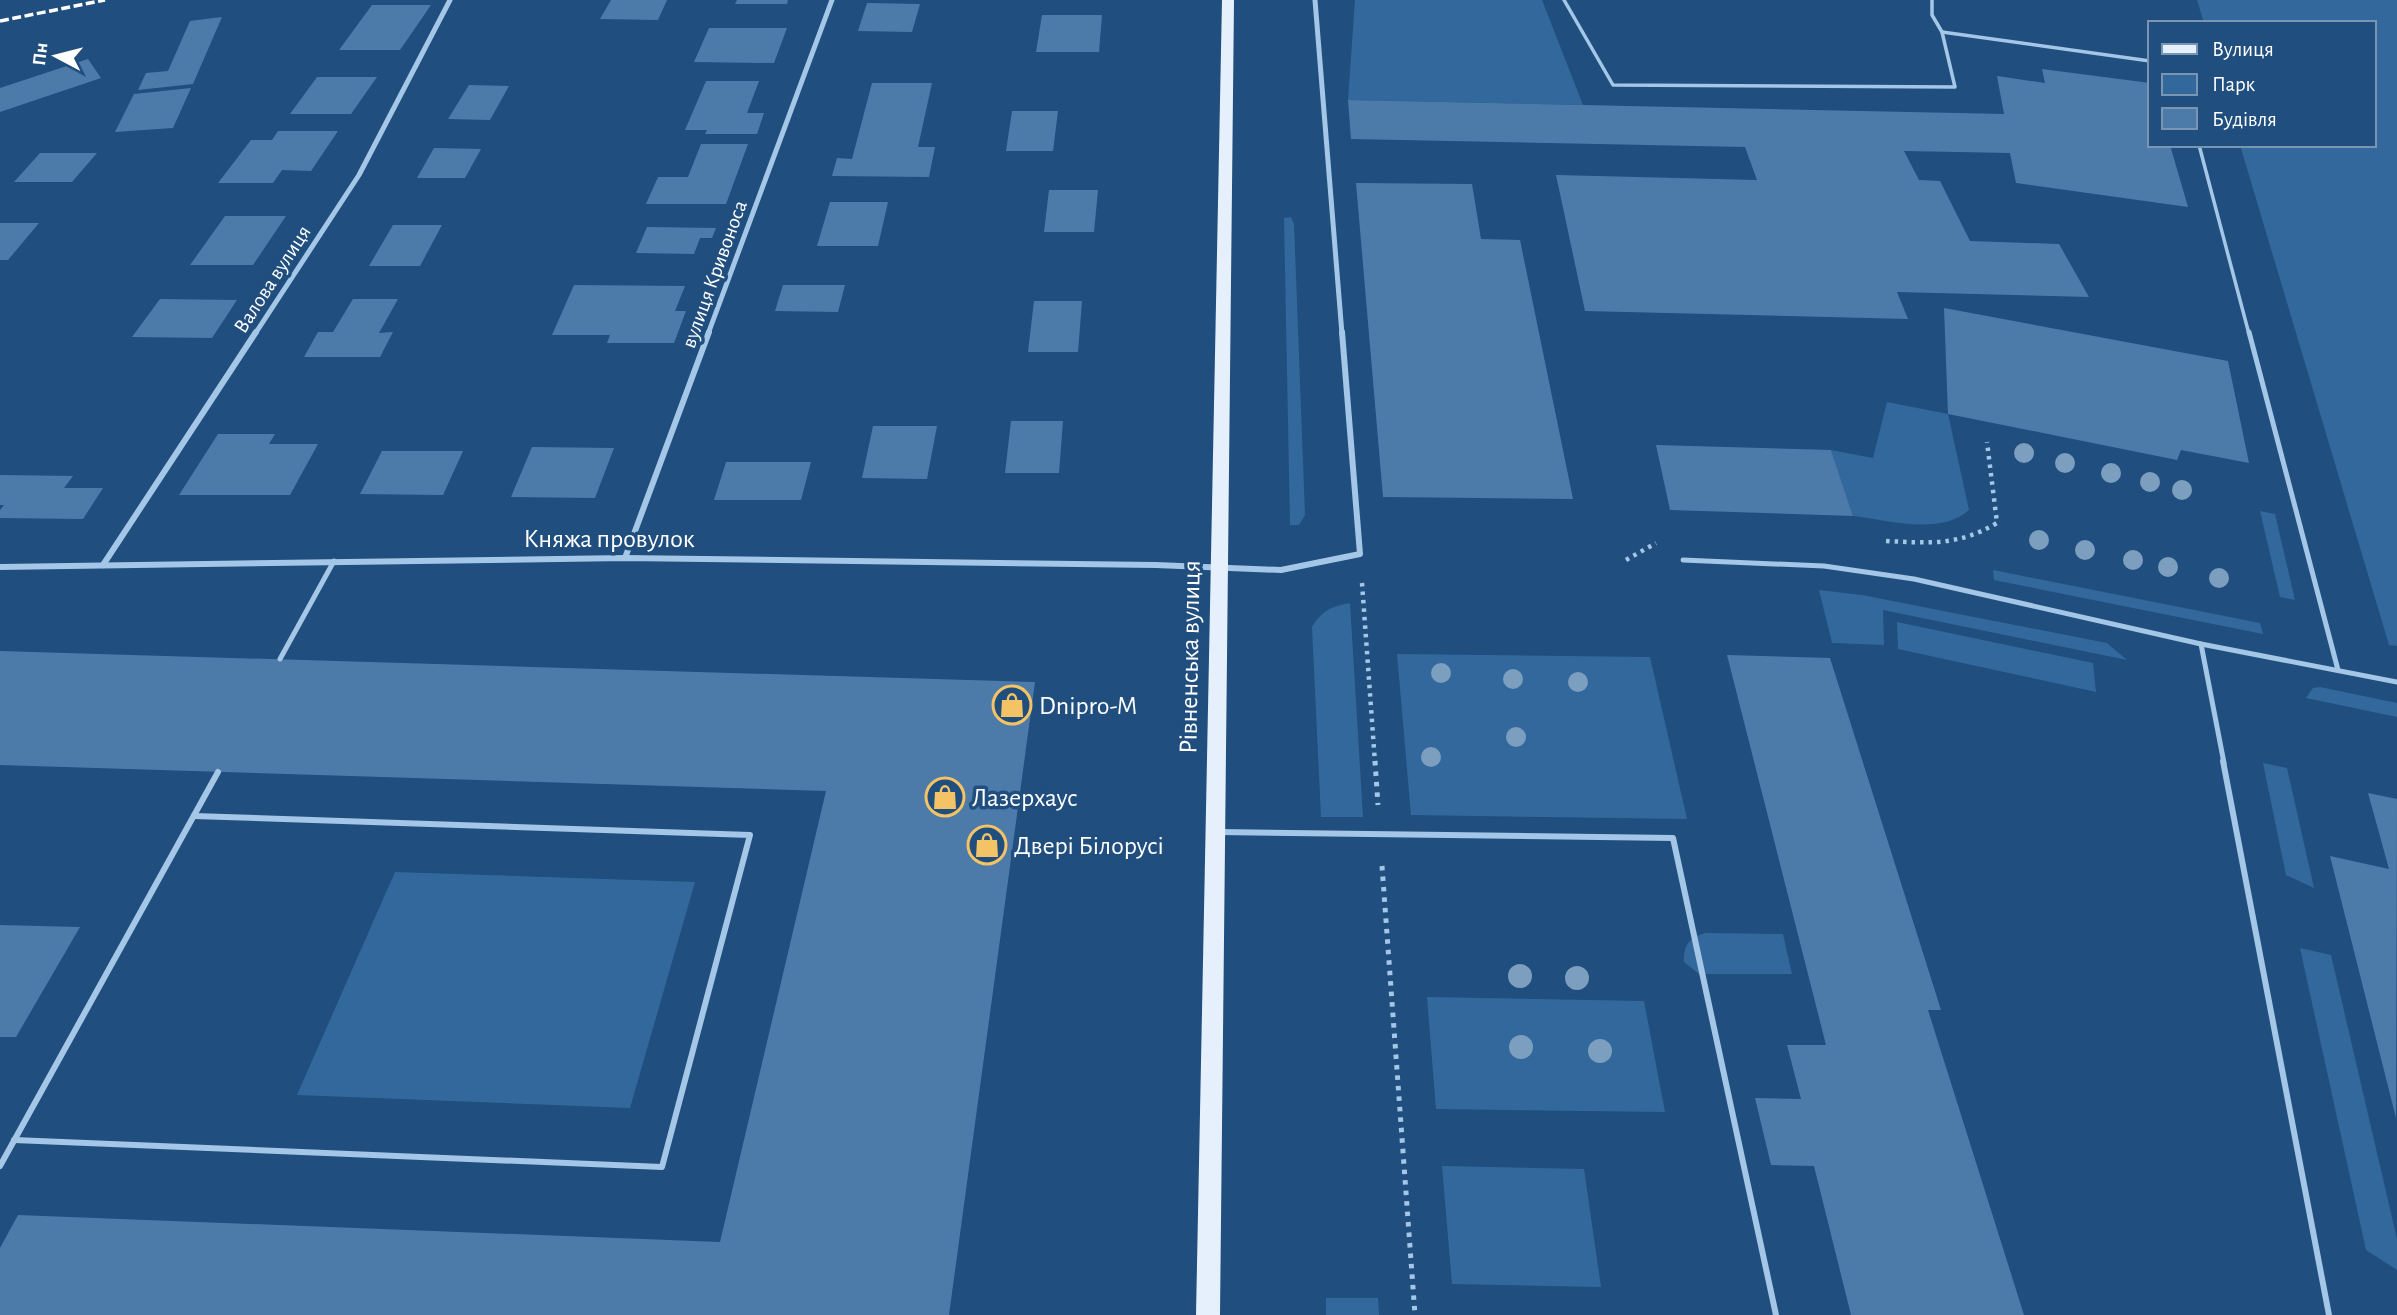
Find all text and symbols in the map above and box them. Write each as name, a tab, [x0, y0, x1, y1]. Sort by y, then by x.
north arrow	[21, 21, 91, 91]
legend	[2148, 21, 2376, 147]
text: Вулиця	[2212, 39, 2274, 60]
text: Пн	[30, 41, 51, 67]
text: Парк	[2212, 74, 2256, 95]
text: Будівля	[2212, 109, 2277, 130]
street label: вулиця Кривоноса	[678, 197, 751, 351]
street label: Валова вулиця	[230, 222, 315, 337]
street label: Княжа провулок	[523, 526, 695, 552]
street label: Рівненська вулиця	[1175, 560, 1205, 754]
shop icon: Dnipro-M	[991, 684, 1033, 726]
place label: Dnipro-M	[1039, 693, 1137, 719]
shop icon: Лазерхаус	[924, 776, 966, 818]
place label: Лазерхаус	[972, 785, 1078, 811]
shop icon: Двері Білорусі	[966, 824, 1008, 866]
place label: Двері Білорусі	[1014, 833, 1164, 859]

